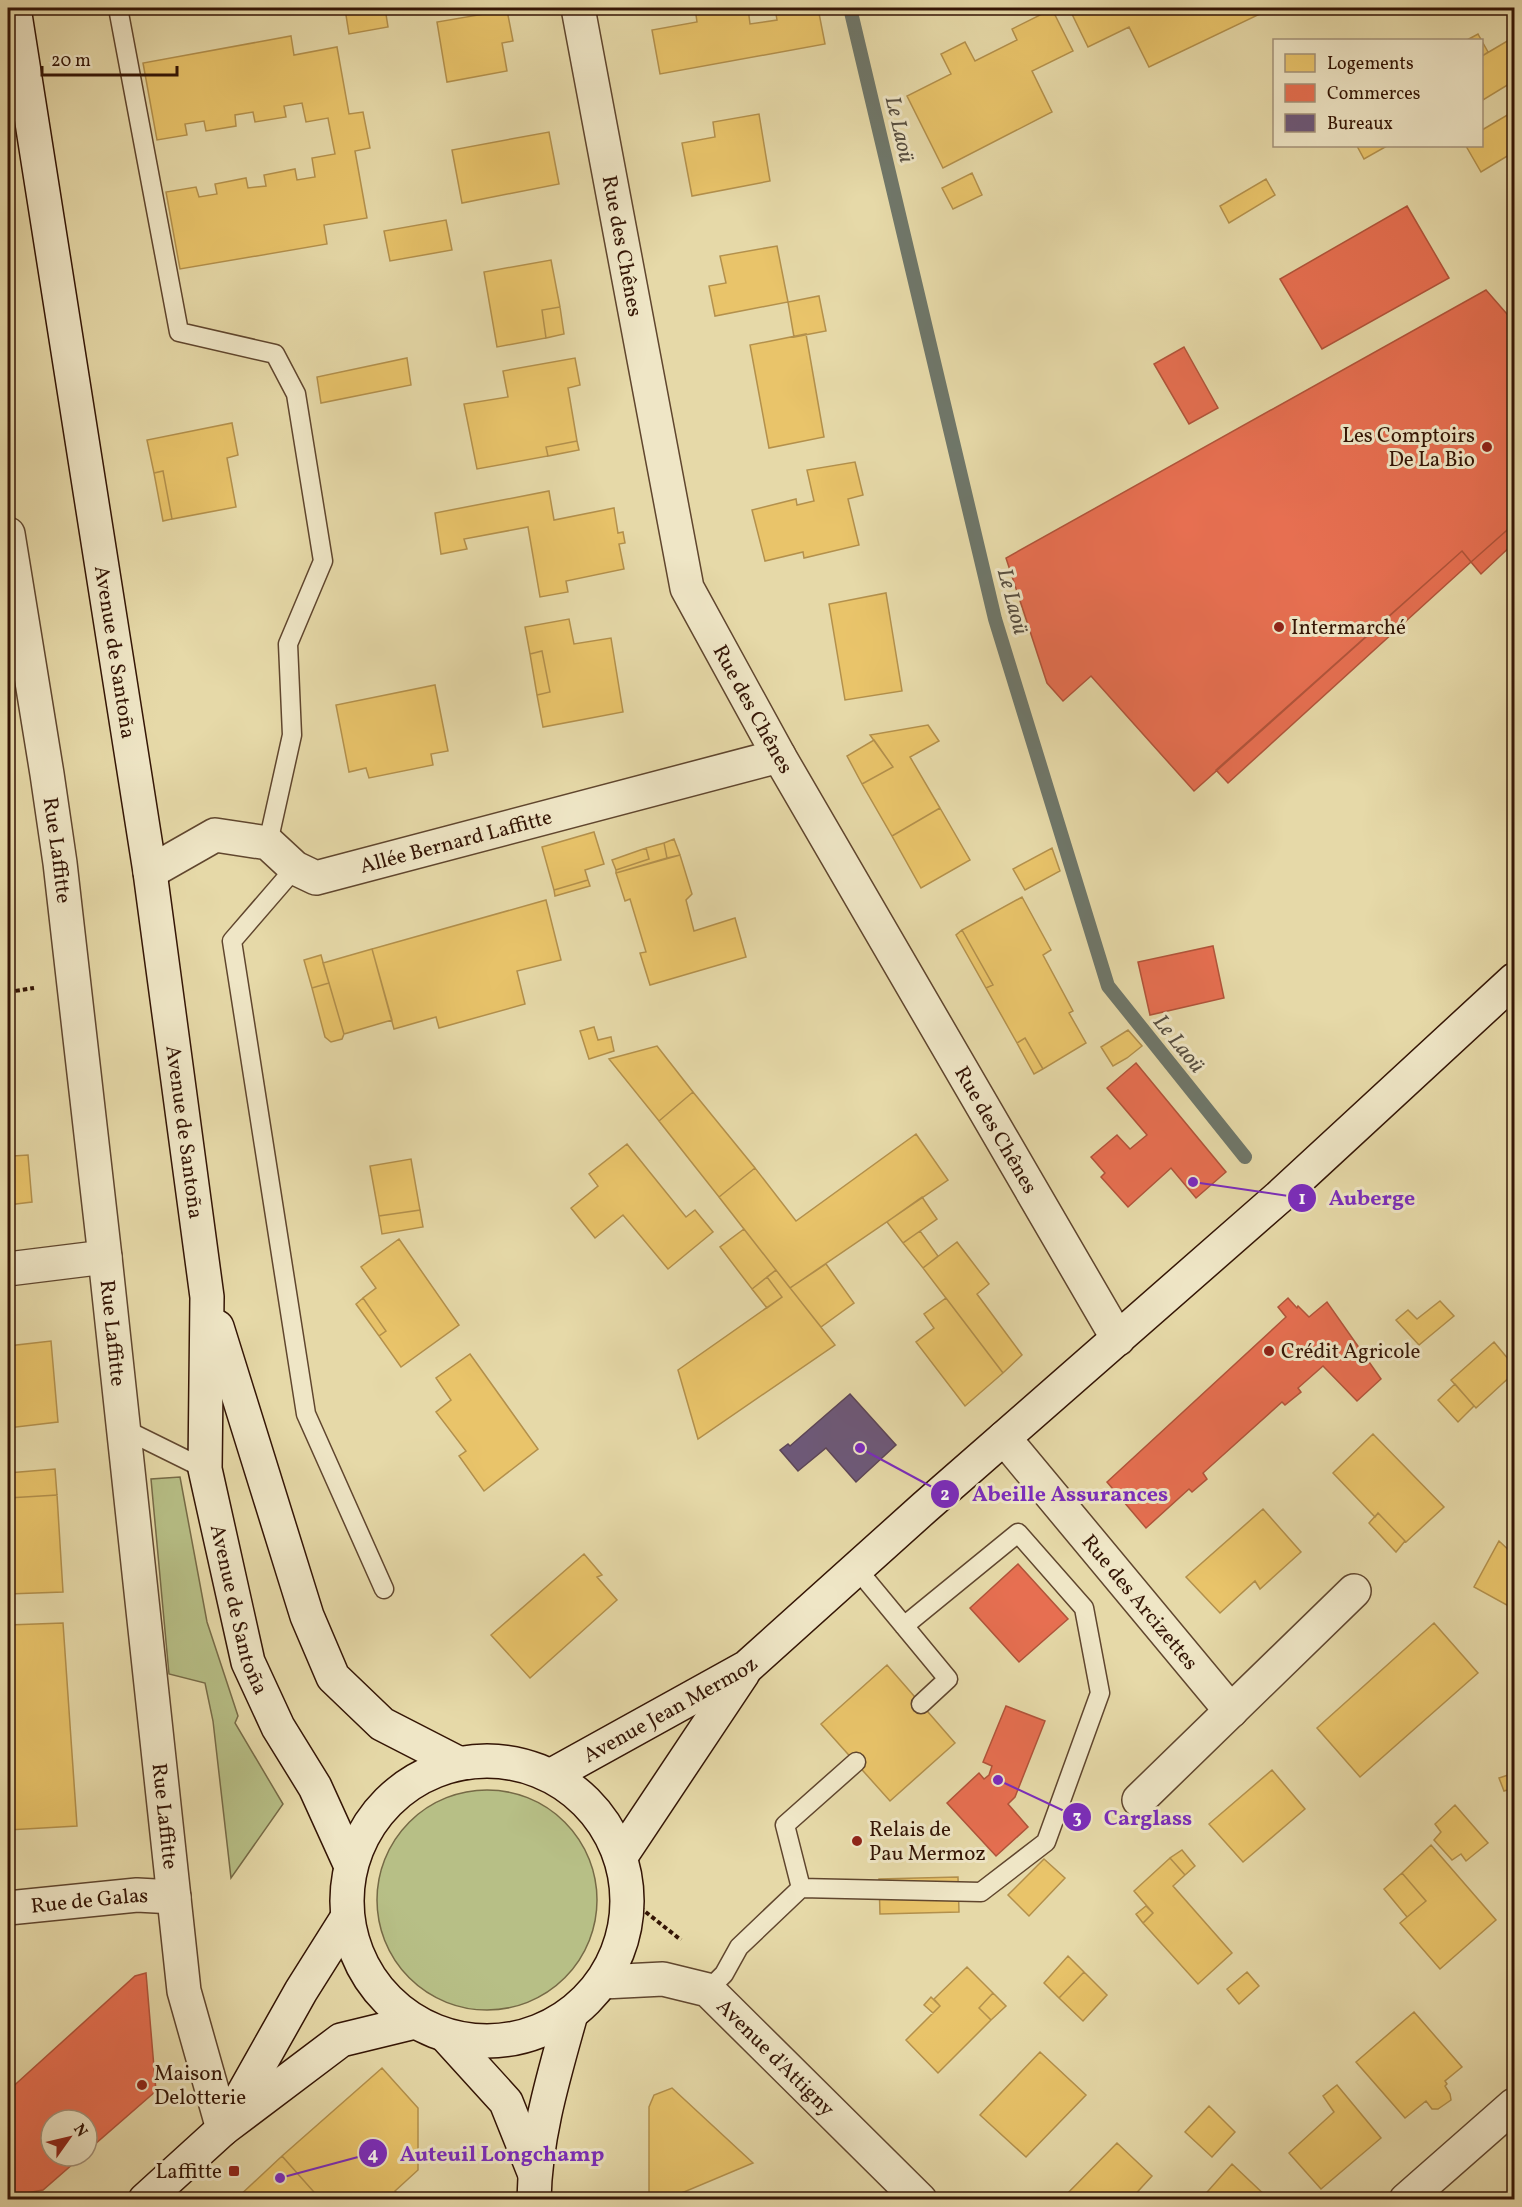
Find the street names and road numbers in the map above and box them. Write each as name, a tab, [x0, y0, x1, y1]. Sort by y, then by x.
street label: Rue des Chênes	[594, 173, 649, 319]
street label: Avenue de Santoña	[86, 564, 142, 741]
street label: Rue des Chênes	[705, 640, 799, 780]
street label: Rue Laffitte	[35, 795, 77, 905]
street label: Allée Bernard Laffitte	[357, 803, 556, 882]
street label: Avenue de Santoña	[157, 1044, 209, 1221]
street label: Rue des Chênes	[946, 1061, 1044, 1200]
street label: Rue Laffitte	[92, 1278, 132, 1388]
street label: Avenue de Santoña	[202, 1522, 274, 1700]
street label: Rue des Arcizettes	[1074, 1529, 1204, 1677]
street label: Avenue Jean Mermoz	[578, 1651, 765, 1771]
street label: Rue Laffitte	[144, 1762, 184, 1871]
street label: Rue de Galas	[30, 1882, 149, 1922]
street label: Avenue d'Attigny	[709, 1993, 841, 2124]

